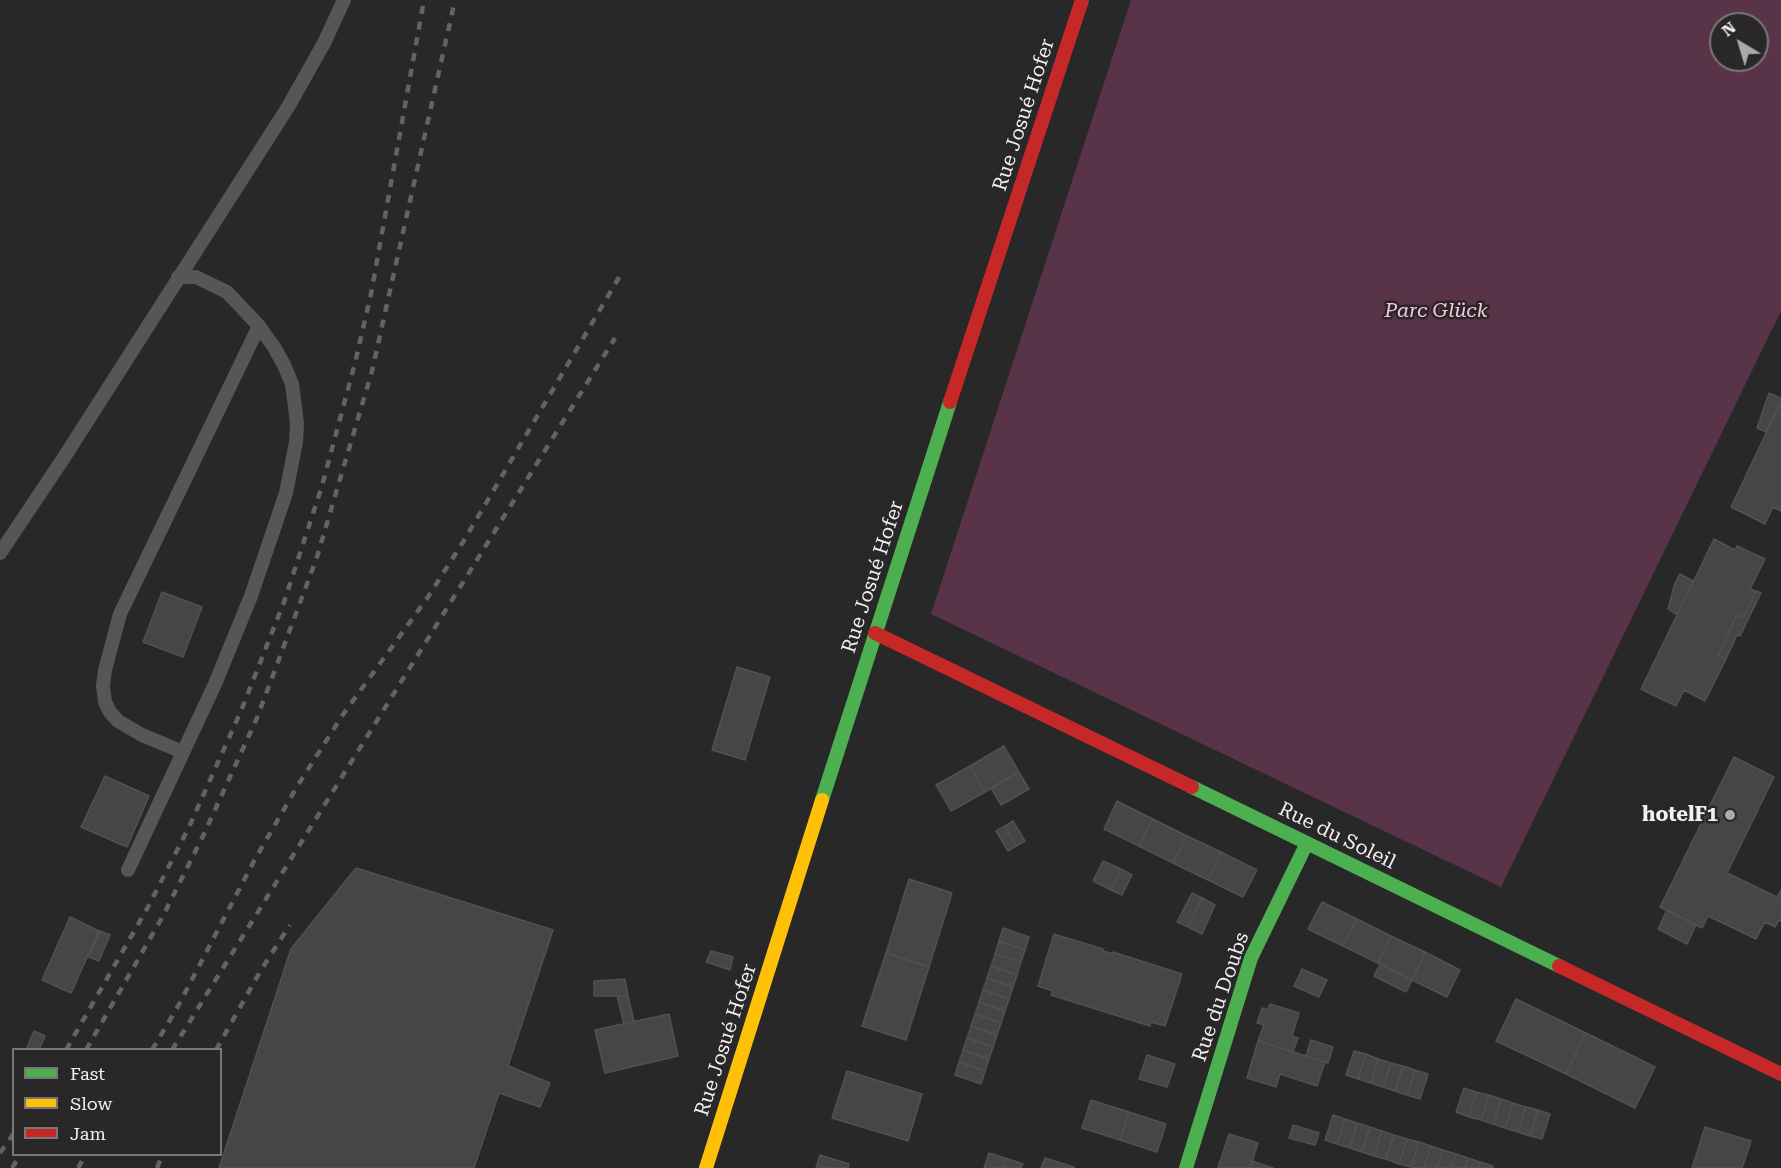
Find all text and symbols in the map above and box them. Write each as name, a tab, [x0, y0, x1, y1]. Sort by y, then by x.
north arrow	[1709, 12, 1769, 72]
text: N	[1718, 18, 1740, 40]
street label: Rue Josué Hofer	[988, 36, 1060, 194]
park label: Parc Glück	[1384, 299, 1488, 323]
street label: Rue Josué Hofer	[837, 498, 909, 656]
street label: Rue du Soleil	[1275, 797, 1399, 875]
place label: hotelF1	[1642, 803, 1718, 827]
marker: hotelF1	[1723, 808, 1737, 822]
street label: Rue du Doubs	[1188, 929, 1254, 1065]
street label: Rue Josué Hofer	[690, 961, 762, 1119]
legend	[12, 1048, 222, 1156]
text: Fast	[70, 1063, 105, 1084]
text: Slow	[70, 1093, 112, 1114]
text: Jam	[70, 1123, 106, 1144]

